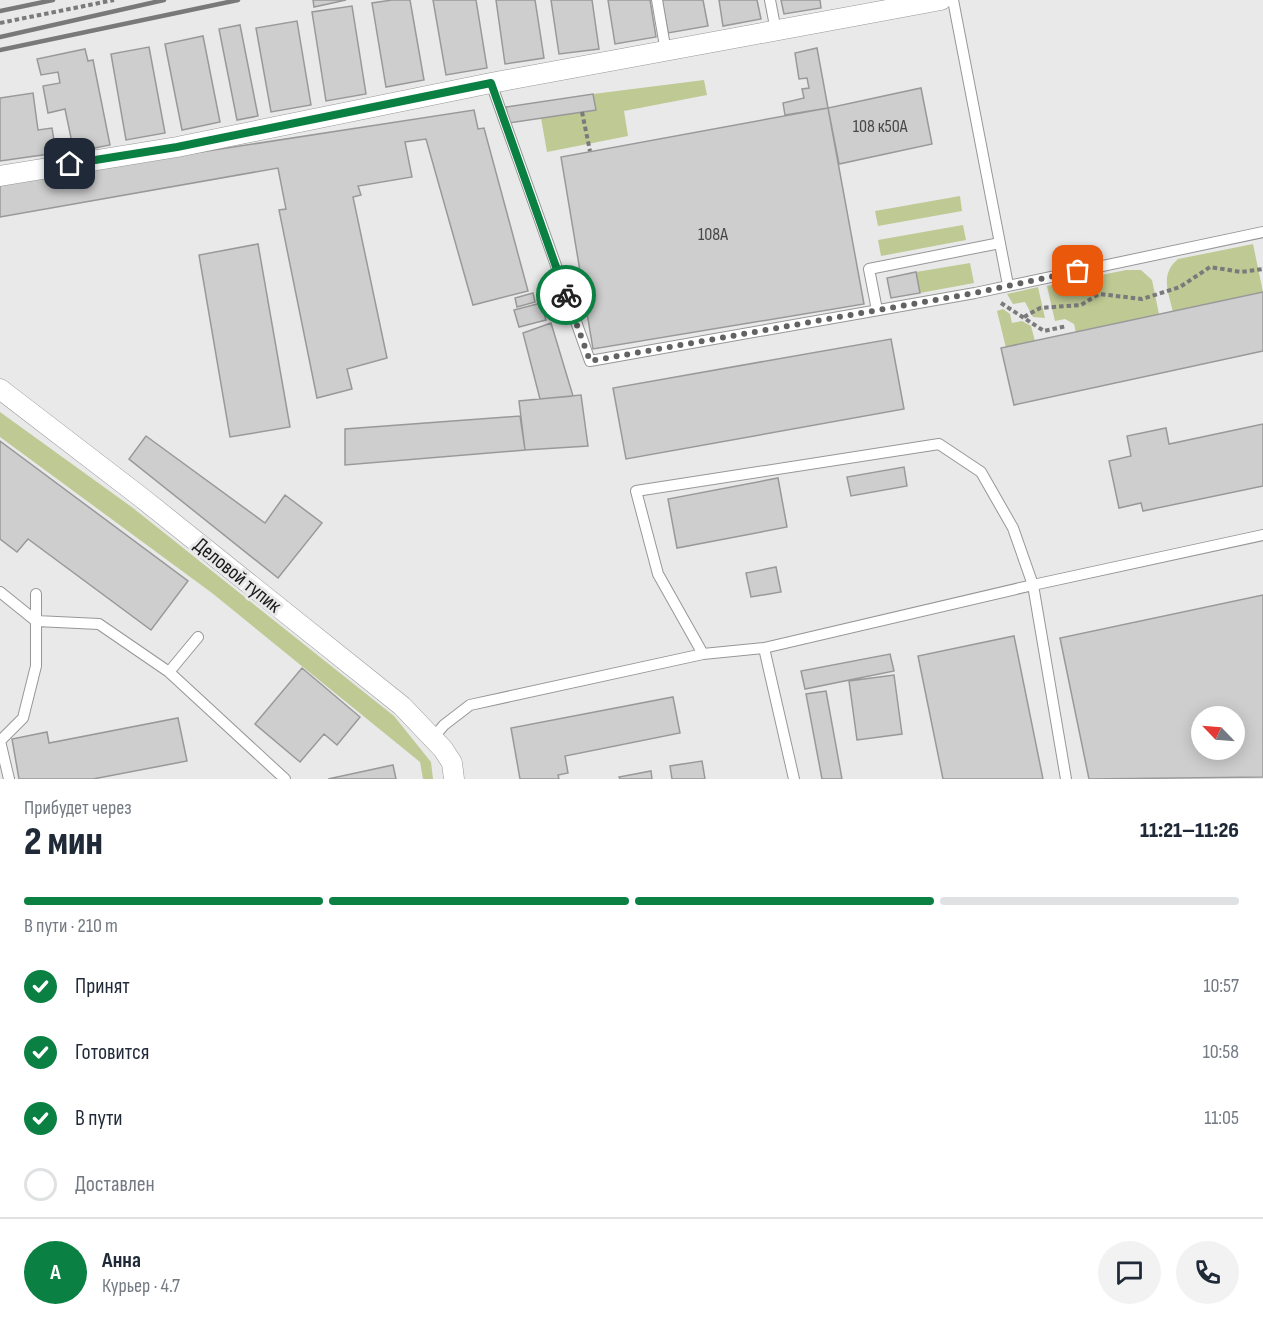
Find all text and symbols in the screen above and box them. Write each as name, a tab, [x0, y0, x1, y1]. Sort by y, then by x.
house number: 108 к50А	[853, 116, 908, 137]
pin	[44, 138, 95, 189]
icon: home	[53, 147, 86, 180]
house number: 108А	[698, 224, 728, 245]
pin	[1052, 245, 1103, 296]
icon: bag	[1061, 254, 1094, 287]
courier	[536, 265, 596, 325]
icon: bike	[550, 279, 583, 312]
street label: Деловой тупик	[189, 533, 286, 618]
north arrow	[1191, 706, 1245, 760]
map controls	[1191, 706, 1245, 760]
text: Прибудет через	[24, 796, 132, 820]
text: 11:21–11:26	[1140, 817, 1239, 844]
text: 2 мин	[24, 819, 103, 866]
text: В пути · 210 m	[24, 914, 118, 938]
icon: check	[24, 970, 57, 1003]
text: Принят	[75, 973, 130, 1000]
text: 10:57	[1204, 974, 1239, 998]
icon: check	[24, 1036, 57, 1069]
text: Готовится	[75, 1039, 149, 1066]
text: 10:58	[1203, 1040, 1239, 1064]
icon: check	[24, 1102, 57, 1135]
text: В пути	[75, 1105, 123, 1132]
text: 11:05	[1204, 1106, 1239, 1130]
text: Доставлен	[75, 1171, 155, 1198]
button: chat	[1098, 1241, 1161, 1304]
button: phone	[1176, 1241, 1239, 1304]
text: Анна	[102, 1247, 141, 1274]
text: А	[50, 1259, 61, 1286]
text: Курьер · 4.7	[102, 1274, 180, 1298]

